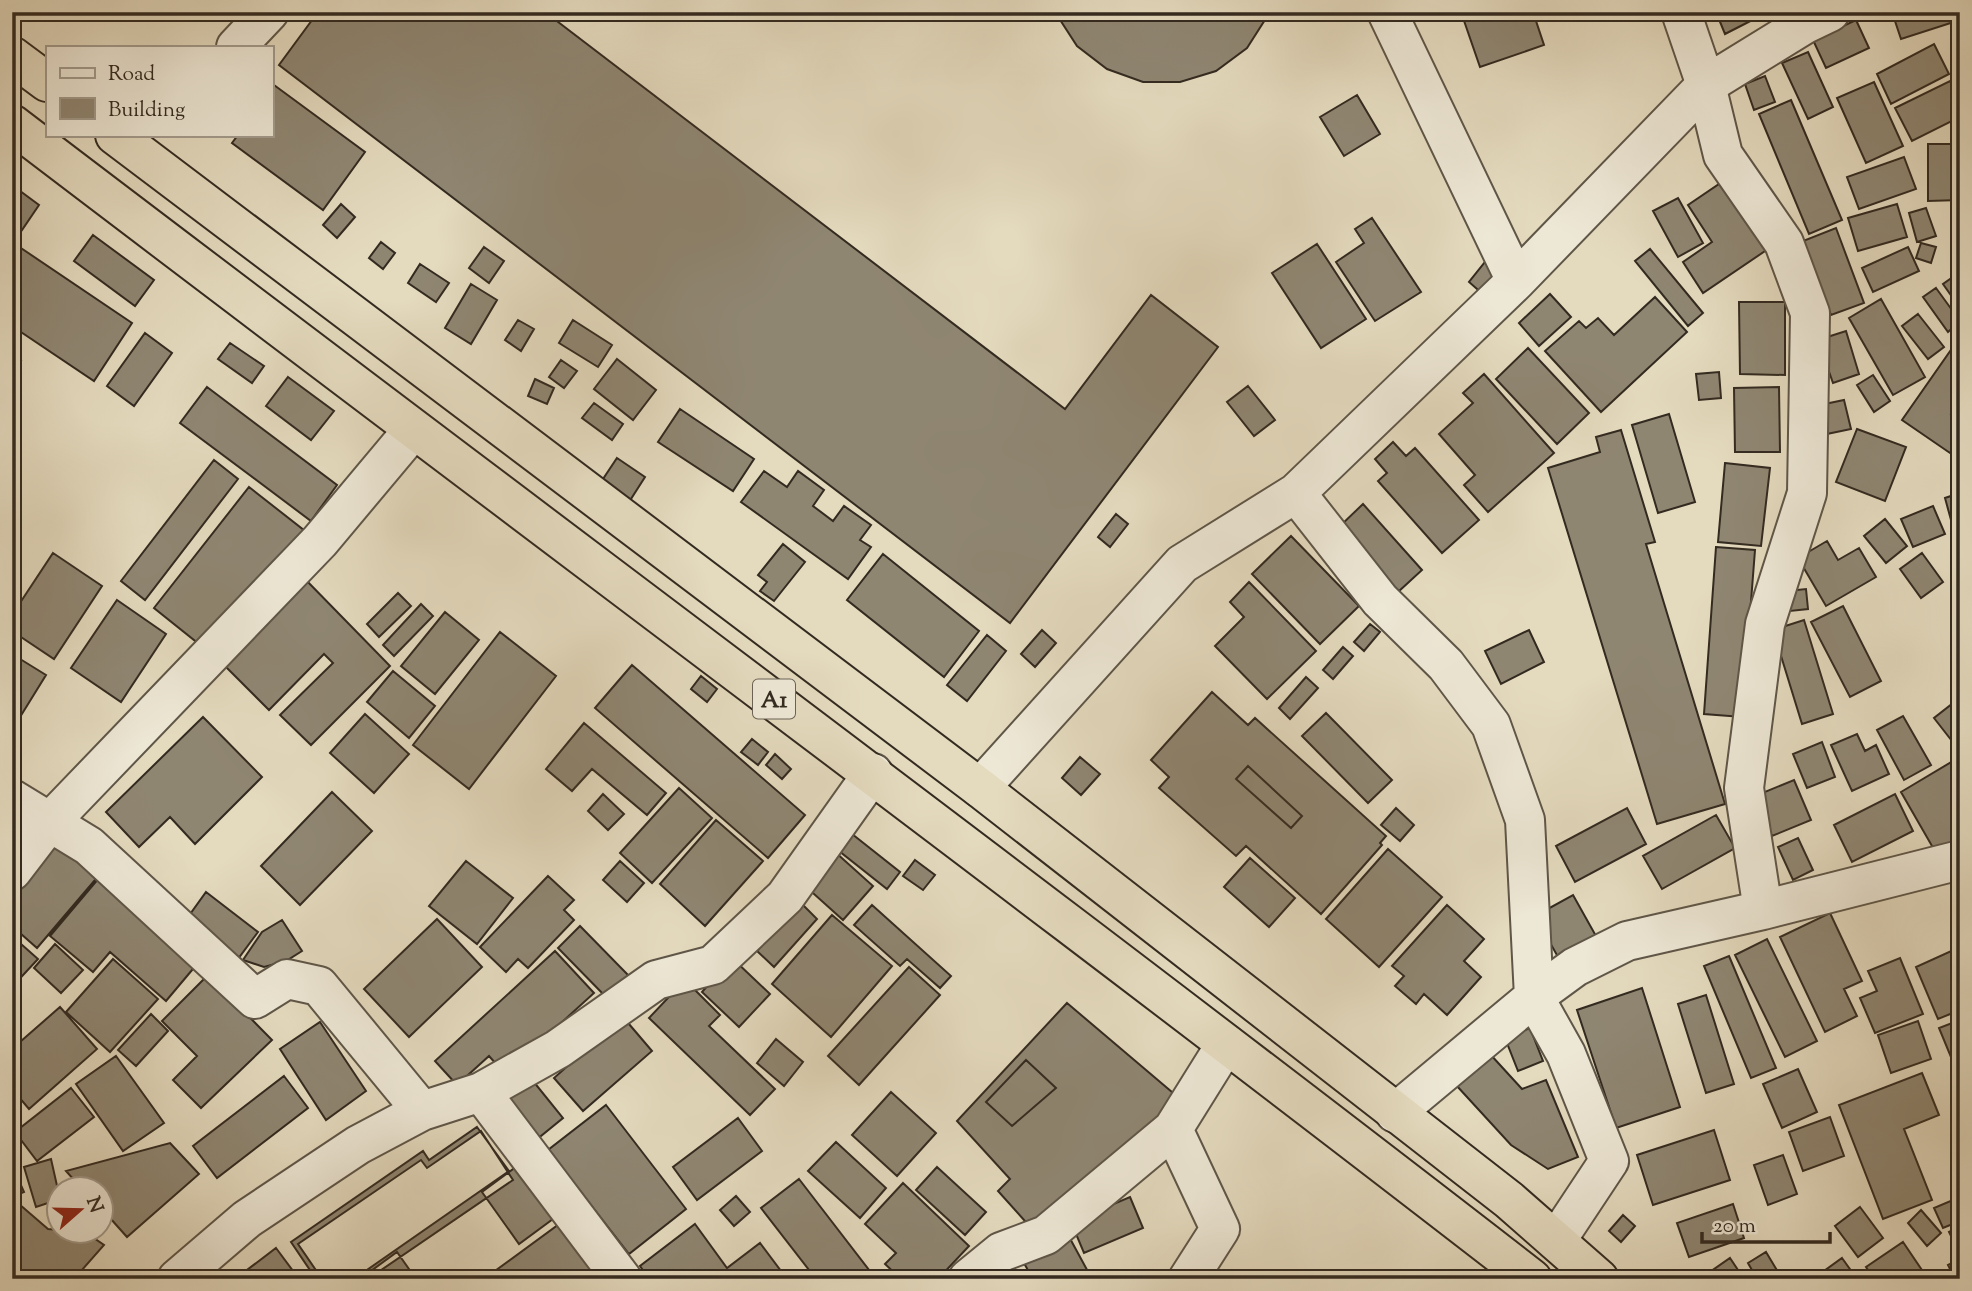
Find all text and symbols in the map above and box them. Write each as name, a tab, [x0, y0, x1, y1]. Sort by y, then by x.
legend	[46, 46, 273, 136]
text: Road	[108, 60, 155, 90]
text: Building	[108, 96, 185, 126]
road number: A1	[753, 680, 795, 719]
north arrow	[46, 1176, 116, 1246]
text: N	[78, 1193, 109, 1217]
scale bar	[1702, 1200, 1830, 1244]
text: 20 m	[1713, 1212, 1756, 1242]

